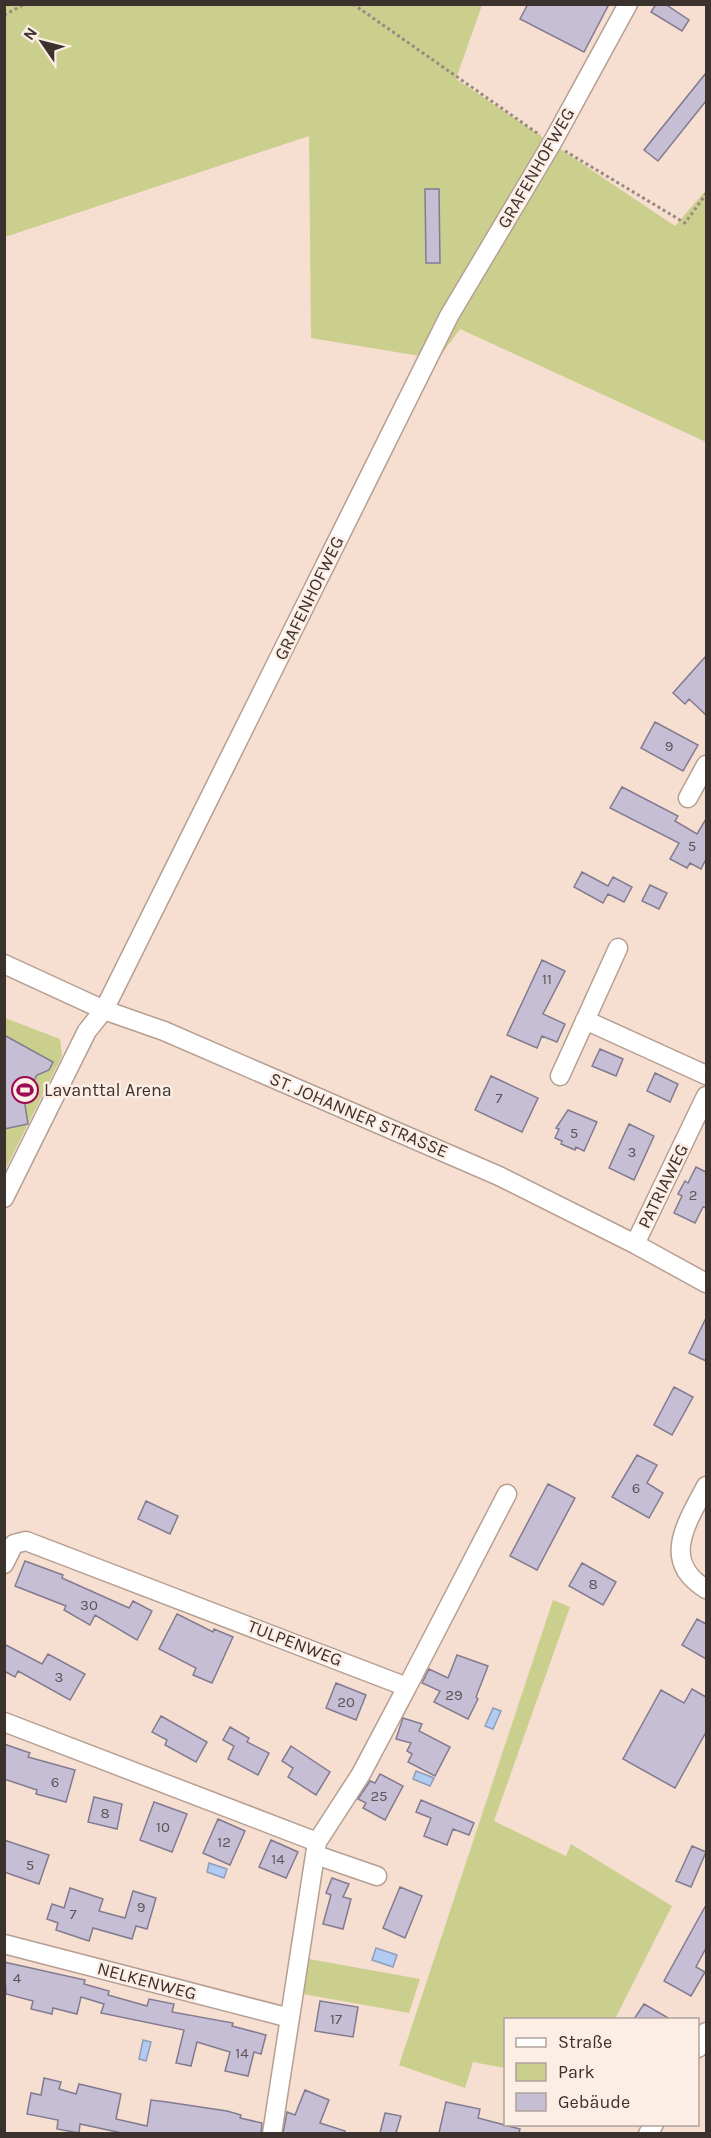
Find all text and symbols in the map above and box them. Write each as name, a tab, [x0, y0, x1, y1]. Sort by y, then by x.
north arrow	[12, 12, 72, 72]
text: N	[19, 24, 41, 44]
street label: GRAFENHOFWEG	[493, 104, 579, 232]
street label: GRAFENHOFWEG	[269, 532, 349, 664]
house number: 9	[665, 737, 673, 755]
house number: 5	[688, 837, 696, 855]
house number: 11	[542, 970, 552, 988]
street label: ST. JOHANNER STRASSE	[266, 1067, 452, 1163]
sports icon: Lavanttal Arena	[10, 1075, 40, 1105]
place label: Lavanttal Arena	[44, 1079, 172, 1101]
house number: 7	[495, 1089, 503, 1107]
house number: 5	[570, 1124, 578, 1142]
street label: PATRIAWEG	[633, 1140, 693, 1232]
house number: 3	[628, 1143, 636, 1161]
house number: 2	[689, 1186, 697, 1204]
house number: 6	[632, 1479, 640, 1497]
house number: 8	[588, 1575, 598, 1593]
house number: 30	[80, 1596, 98, 1614]
street label: TULPENWEG	[245, 1615, 345, 1671]
house number: 3	[55, 1668, 63, 1686]
house number: 29	[445, 1686, 463, 1704]
house number: 20	[337, 1693, 355, 1711]
house number: 6	[51, 1773, 59, 1791]
house number: 25	[370, 1787, 388, 1805]
house number: 8	[100, 1804, 110, 1822]
house number: 10	[156, 1818, 170, 1836]
house number: 12	[217, 1833, 231, 1851]
house number: 14	[271, 1850, 285, 1868]
house number: 5	[26, 1856, 34, 1874]
house number: 9	[137, 1898, 145, 1916]
house number: 7	[69, 1905, 77, 1923]
street label: NELKENWEG	[95, 1957, 199, 2005]
house number: 4	[13, 1969, 22, 1987]
house number: 17	[330, 2010, 342, 2028]
legend	[504, 2018, 699, 2126]
text: Straße	[558, 2031, 612, 2053]
house number: 14	[235, 2044, 249, 2062]
text: Park	[558, 2061, 595, 2083]
text: Gebäude	[558, 2091, 630, 2113]

